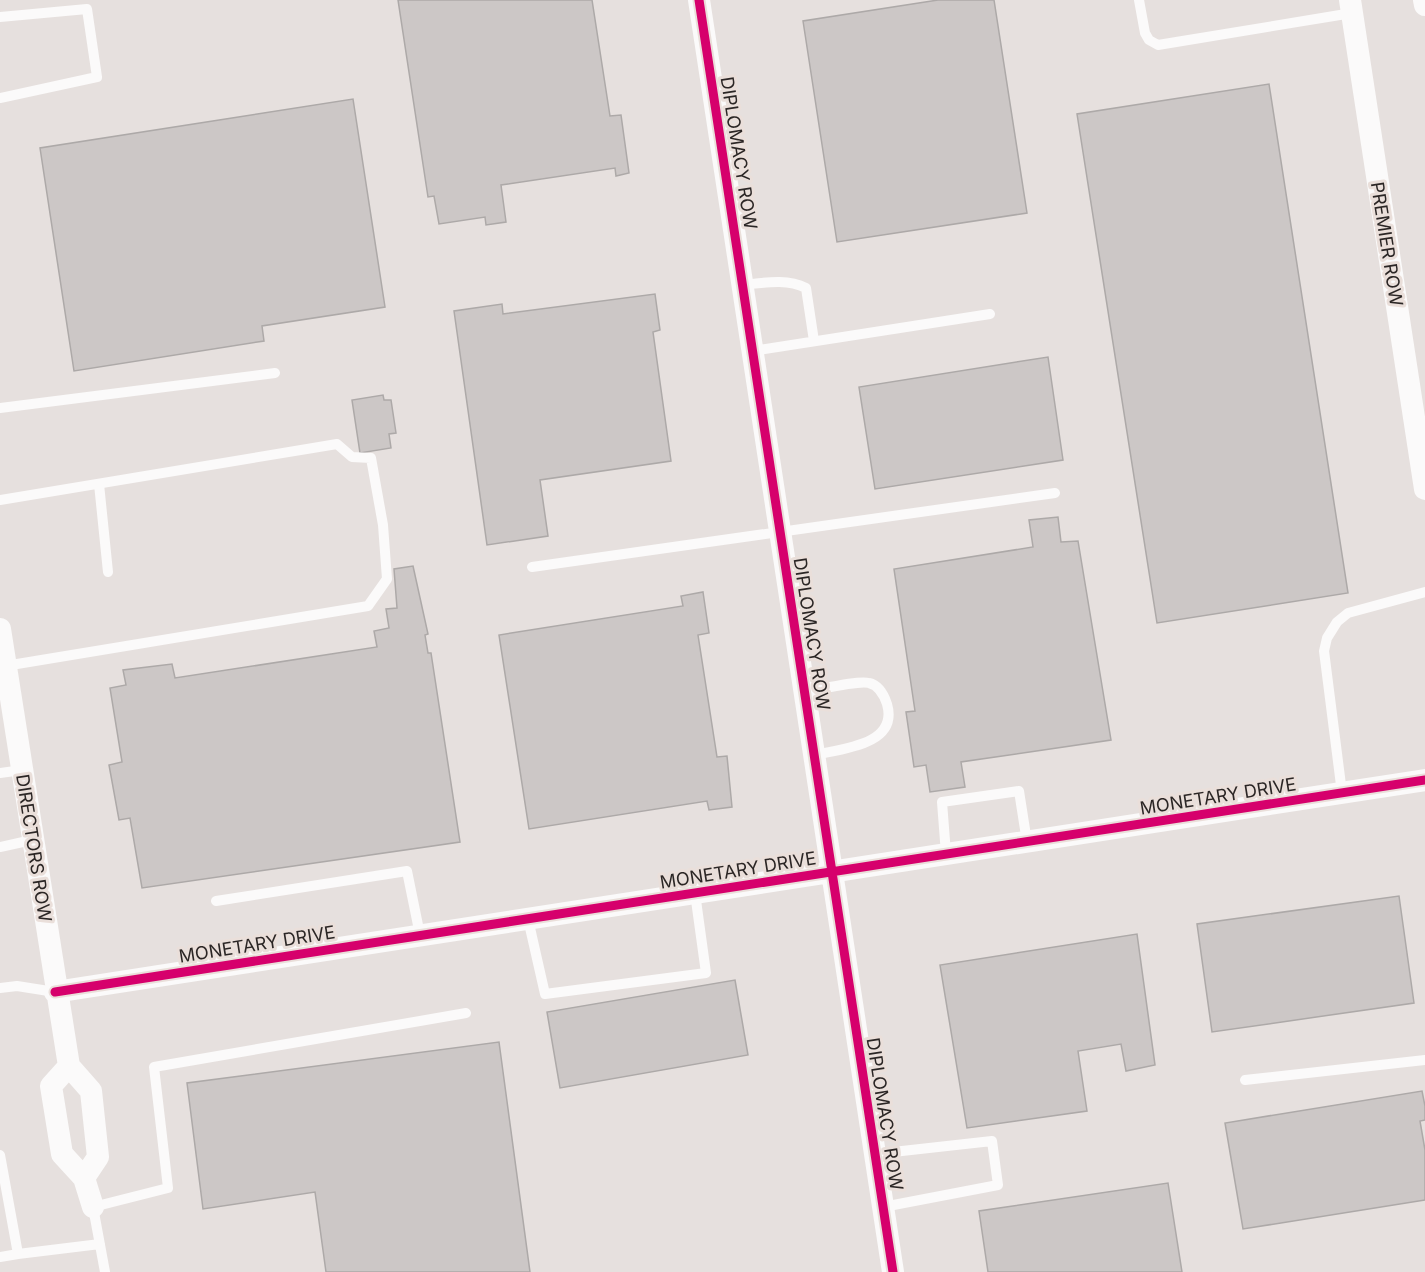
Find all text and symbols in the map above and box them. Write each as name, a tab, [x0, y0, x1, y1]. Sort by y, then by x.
street label: DIPLOMACY ROW	[717, 75, 761, 231]
street label: PREMIER ROW	[1367, 180, 1407, 308]
street label: DIPLOMACY ROW	[790, 556, 834, 712]
street label: DIRECTORS ROW	[12, 773, 56, 924]
street label: MONETARY DRIVE	[1138, 773, 1298, 819]
street label: MONETARY DRIVE	[658, 847, 818, 893]
street label: MONETARY DRIVE	[177, 921, 337, 967]
street label: DIPLOMACY ROW	[863, 1036, 907, 1192]

